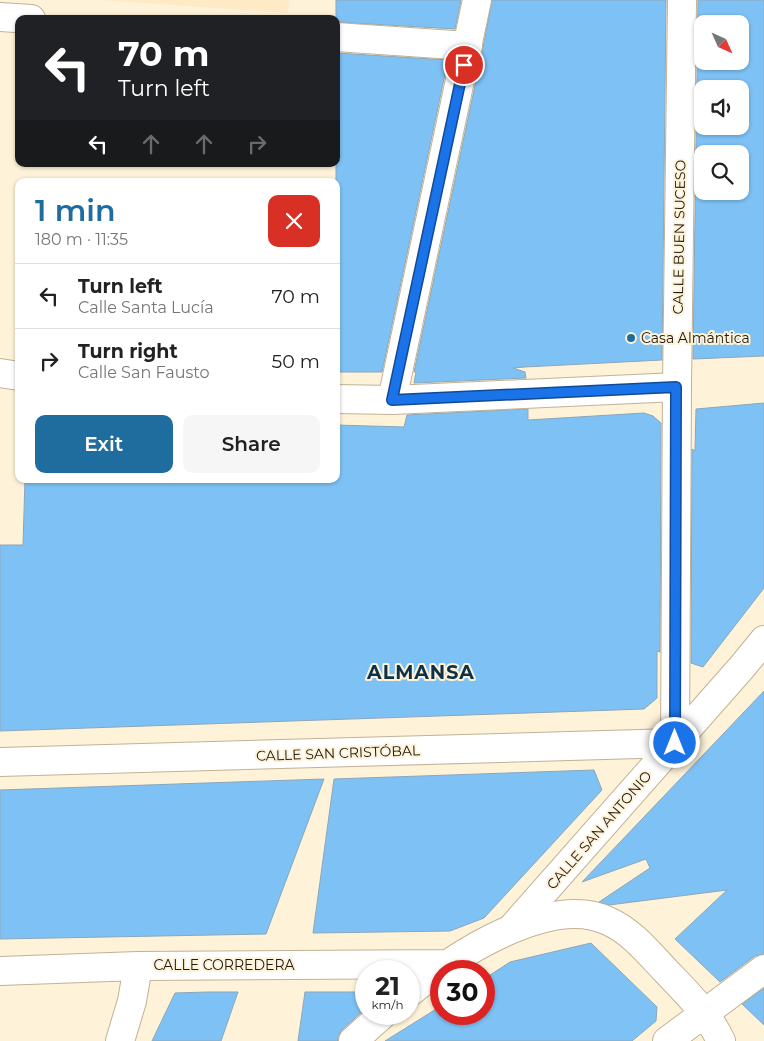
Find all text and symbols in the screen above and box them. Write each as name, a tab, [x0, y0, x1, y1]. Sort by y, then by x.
north arrow	[694, 15, 749, 70]
map controls	[694, 15, 749, 200]
text: 70 m	[118, 32, 209, 75]
icon: left	[35, 35, 100, 100]
pin	[443, 44, 485, 86]
icon: arrive	[450, 51, 478, 79]
text: Turn left	[118, 75, 210, 102]
button: sound	[694, 80, 749, 135]
icon: left	[84, 130, 112, 158]
icon: ahead	[137, 130, 165, 158]
icon: ahead	[190, 130, 218, 158]
icon: right	[243, 130, 271, 158]
button: search	[694, 145, 749, 200]
street label: CALLE BUEN SUCESO	[669, 159, 689, 314]
text: 1 min	[35, 192, 116, 229]
button: close	[268, 195, 320, 247]
text: 180 m · 11:35	[35, 230, 128, 249]
text: Turn left	[78, 275, 163, 298]
icon: left	[35, 282, 63, 310]
text: 70 m	[271, 285, 320, 308]
text: Calle Santa Lucía	[78, 298, 214, 317]
place label: Casa Almántica	[641, 329, 750, 347]
marker: Casa Almántica	[625, 332, 637, 344]
text: Turn right	[78, 340, 178, 363]
icon: right	[35, 347, 63, 375]
text: 50 m	[272, 350, 320, 373]
text: Calle San Fausto	[78, 363, 209, 382]
button: Exit	[35, 415, 173, 473]
button: Share	[183, 415, 320, 473]
district label: ALMANSA	[366, 661, 475, 684]
position arrow	[648, 716, 700, 768]
street label: CALLE SAN CRISTÓBAL	[256, 741, 421, 765]
street label: CALLE SAN ANTONIO	[543, 767, 656, 893]
street label: CALLE CORREDERA	[153, 956, 296, 974]
speed limit sign: 30	[430, 960, 495, 1025]
text: 21	[375, 971, 400, 1001]
text: km/h	[371, 997, 404, 1012]

